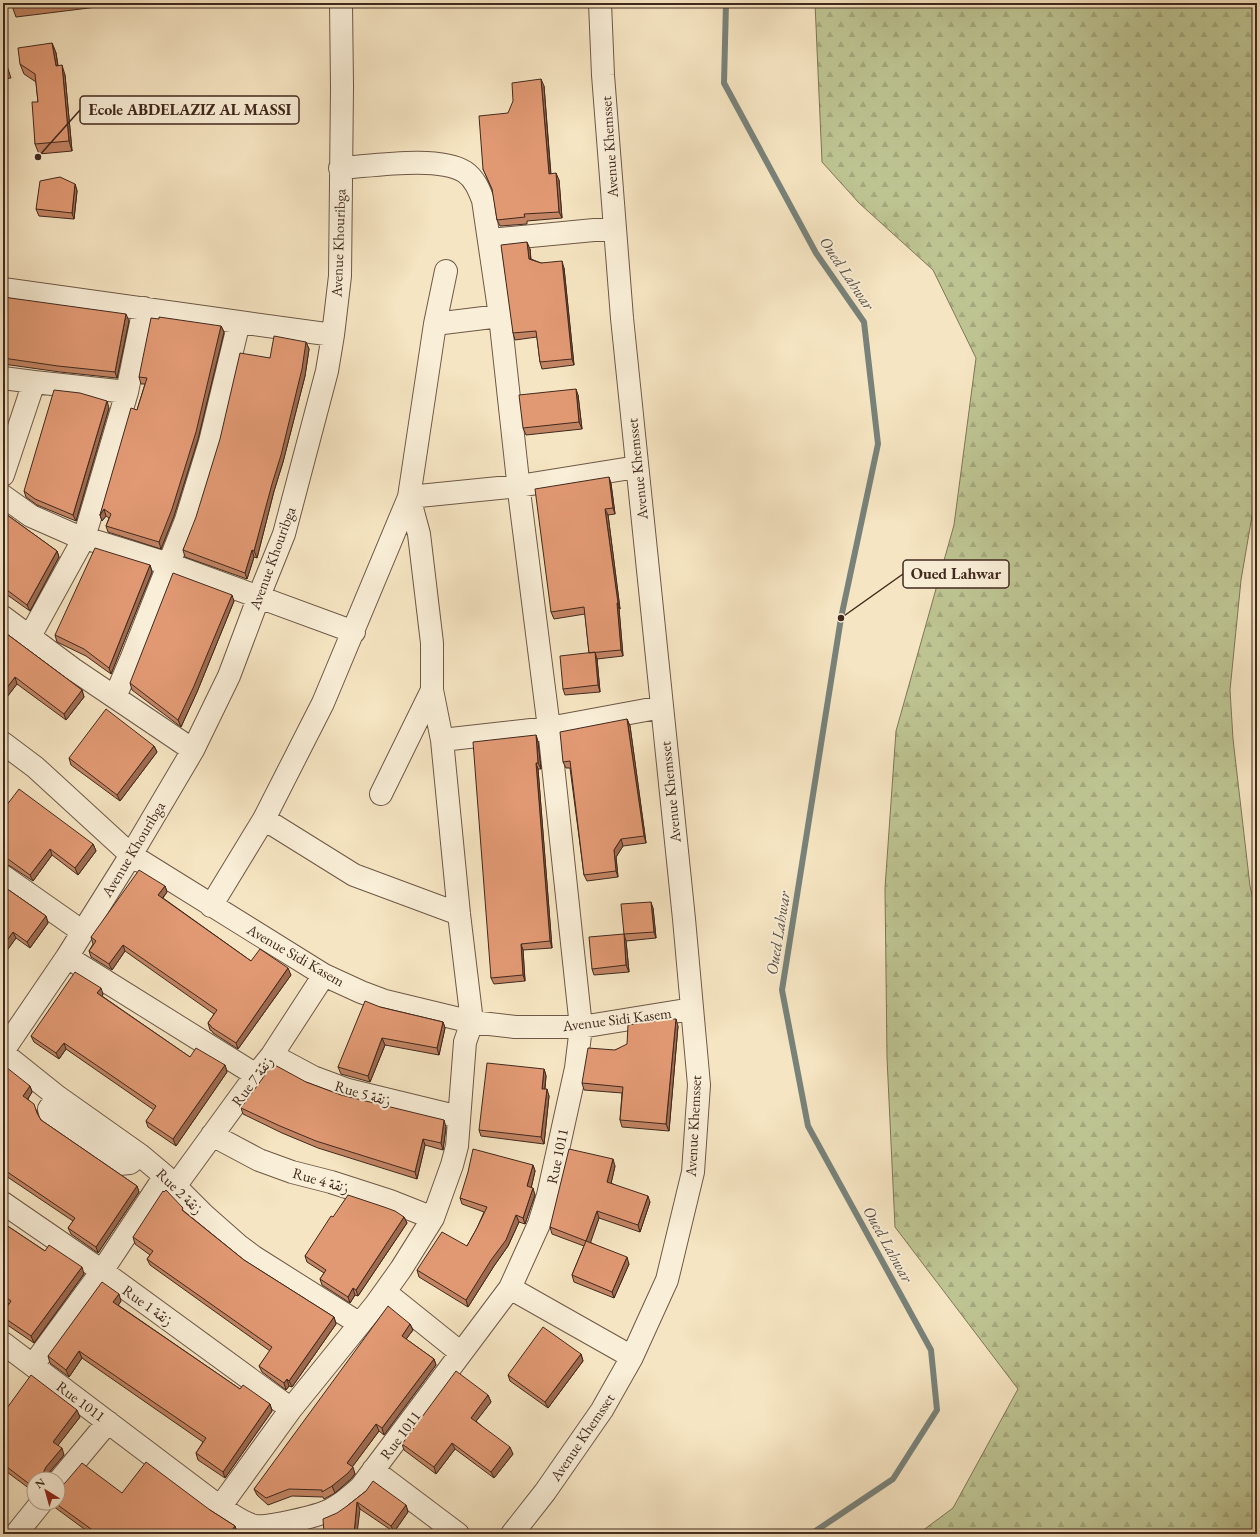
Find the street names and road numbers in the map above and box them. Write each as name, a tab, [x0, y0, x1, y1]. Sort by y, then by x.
street label: Avenue Khemsset	[596, 95, 622, 199]
street label: Avenue Khouribga	[327, 189, 349, 298]
street label: Avenue Khemsset	[622, 417, 652, 522]
street label: Avenue Khouribga	[244, 504, 299, 613]
street label: Avenue Khemsset	[655, 740, 685, 845]
street label: Avenue Khouribga	[96, 798, 169, 901]
street label: Avenue Sidi Kasem	[243, 919, 348, 991]
street label: Avenue Sidi Kasem	[560, 1003, 673, 1035]
street label: Rue 7 زنقة	[227, 1052, 277, 1110]
street label: Avenue Khemsset	[681, 1074, 705, 1178]
street label: Rue 5 زنقة	[333, 1076, 393, 1110]
street label: Rue 1011	[542, 1127, 572, 1185]
street label: Rue 4 زنقة	[291, 1163, 351, 1197]
street label: Rue 2 زنقة	[153, 1164, 207, 1218]
street label: Rue 1 زنقة	[119, 1280, 177, 1330]
street label: Rue 1011	[53, 1376, 109, 1426]
street label: Avenue Khemsset	[545, 1389, 618, 1485]
street label: Rue 1011	[375, 1407, 425, 1463]

